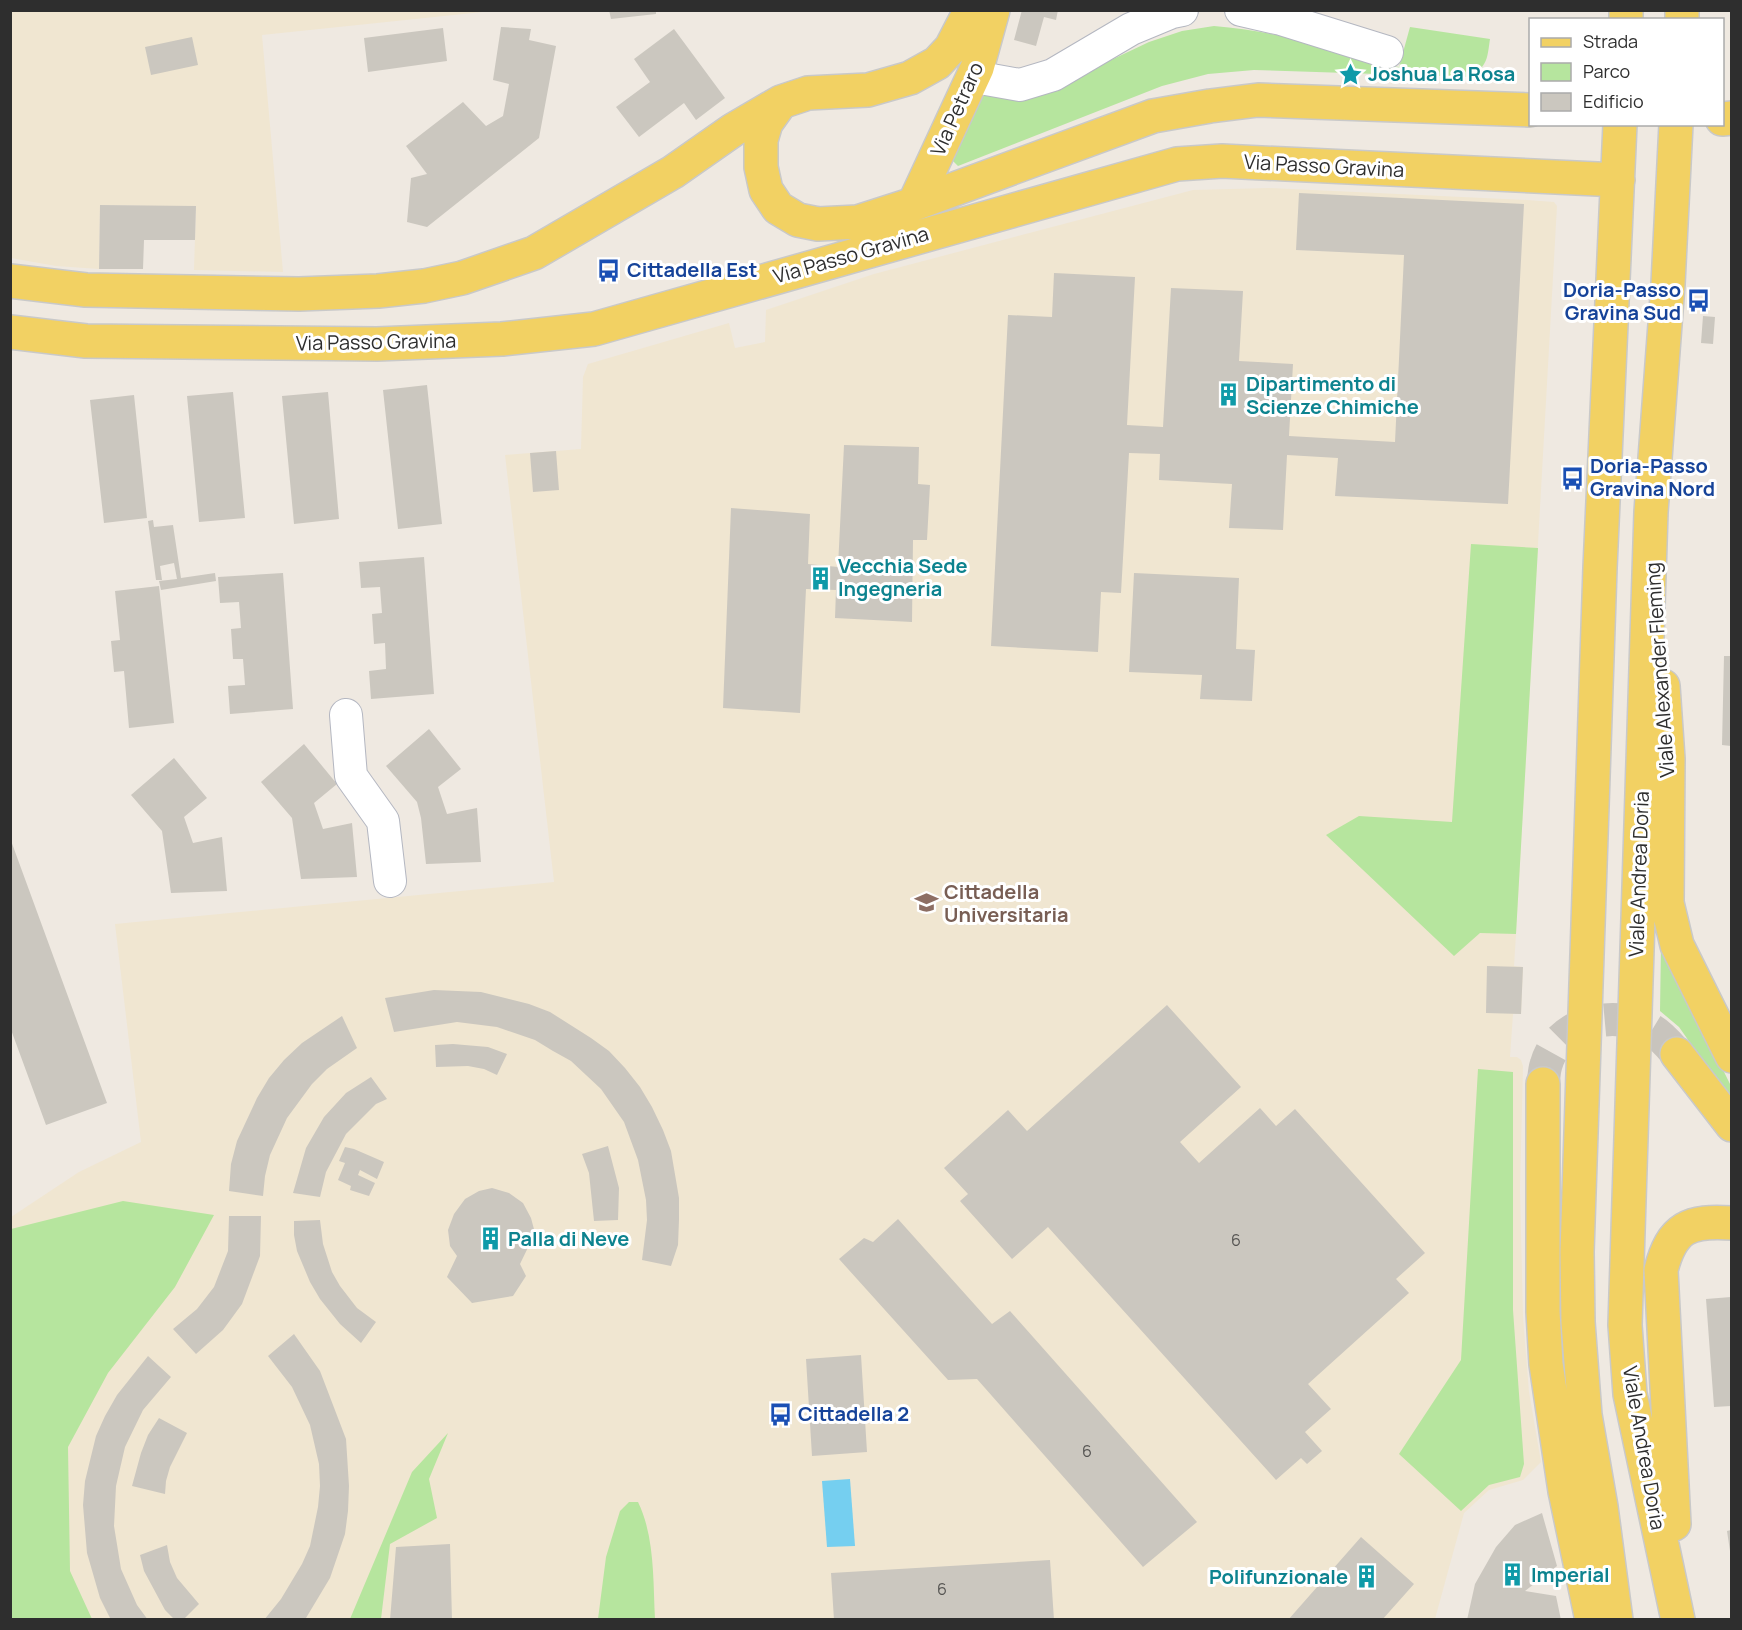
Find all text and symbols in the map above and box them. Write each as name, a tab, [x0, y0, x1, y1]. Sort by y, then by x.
legend	[1529, 18, 1724, 126]
text: Strada	[1583, 29, 1638, 53]
street label: Via Petraro	[924, 58, 989, 160]
text: Parco	[1583, 59, 1630, 83]
place label: Joshua La Rosa	[1368, 60, 1515, 87]
place icon: Joshua La Rosa	[1337, 61, 1363, 87]
text: Edificio	[1583, 89, 1644, 113]
street label: Via Passo Gravina	[1243, 148, 1405, 183]
street label: Via Passo Gravina	[770, 219, 932, 290]
place label: Cittadella Est	[627, 256, 757, 283]
bus stop icon: Cittadella Est	[596, 257, 622, 283]
place label: Doria-Passo Gravina Sud	[1563, 276, 1681, 326]
bus stop icon: Doria-Passo Gravina Sud	[1686, 288, 1712, 314]
street label: Via Passo Gravina	[296, 327, 456, 356]
place label: Dipartimento di Scienze Chimiche	[1246, 370, 1419, 420]
building icon: Dipartimento di Scienze Chimiche	[1215, 382, 1241, 408]
place label: Doria-Passo Gravina Nord	[1590, 452, 1715, 502]
bus stop icon: Doria-Passo Gravina Nord	[1559, 465, 1585, 491]
place label: Vecchia Sede Ingegneria	[838, 552, 968, 602]
street label: Viale Alexander Fleming	[1639, 561, 1680, 779]
building icon: Vecchia Sede Ingegneria	[807, 565, 833, 591]
street label: Viale Andrea Doria	[1622, 791, 1655, 957]
place label: Cittadella Universitaria	[944, 878, 1069, 928]
school or university icon: Cittadella Universitaria	[913, 890, 939, 916]
place label: Palla di Neve	[508, 1225, 629, 1252]
building icon: Palla di Neve	[477, 1226, 503, 1252]
house number: 6	[1231, 1229, 1241, 1251]
street label: Viale Andrea Doria	[1617, 1364, 1672, 1532]
place label: Cittadella 2	[798, 1400, 909, 1427]
bus stop icon: Cittadella 2	[767, 1401, 793, 1427]
house number: 6	[1082, 1440, 1092, 1462]
place label: Imperial	[1531, 1561, 1610, 1588]
building icon: Imperial	[1500, 1562, 1526, 1588]
place label: Polifunzionale	[1209, 1563, 1348, 1590]
building icon: Polifunzionale	[1353, 1564, 1379, 1590]
house number: 6	[937, 1578, 947, 1600]

